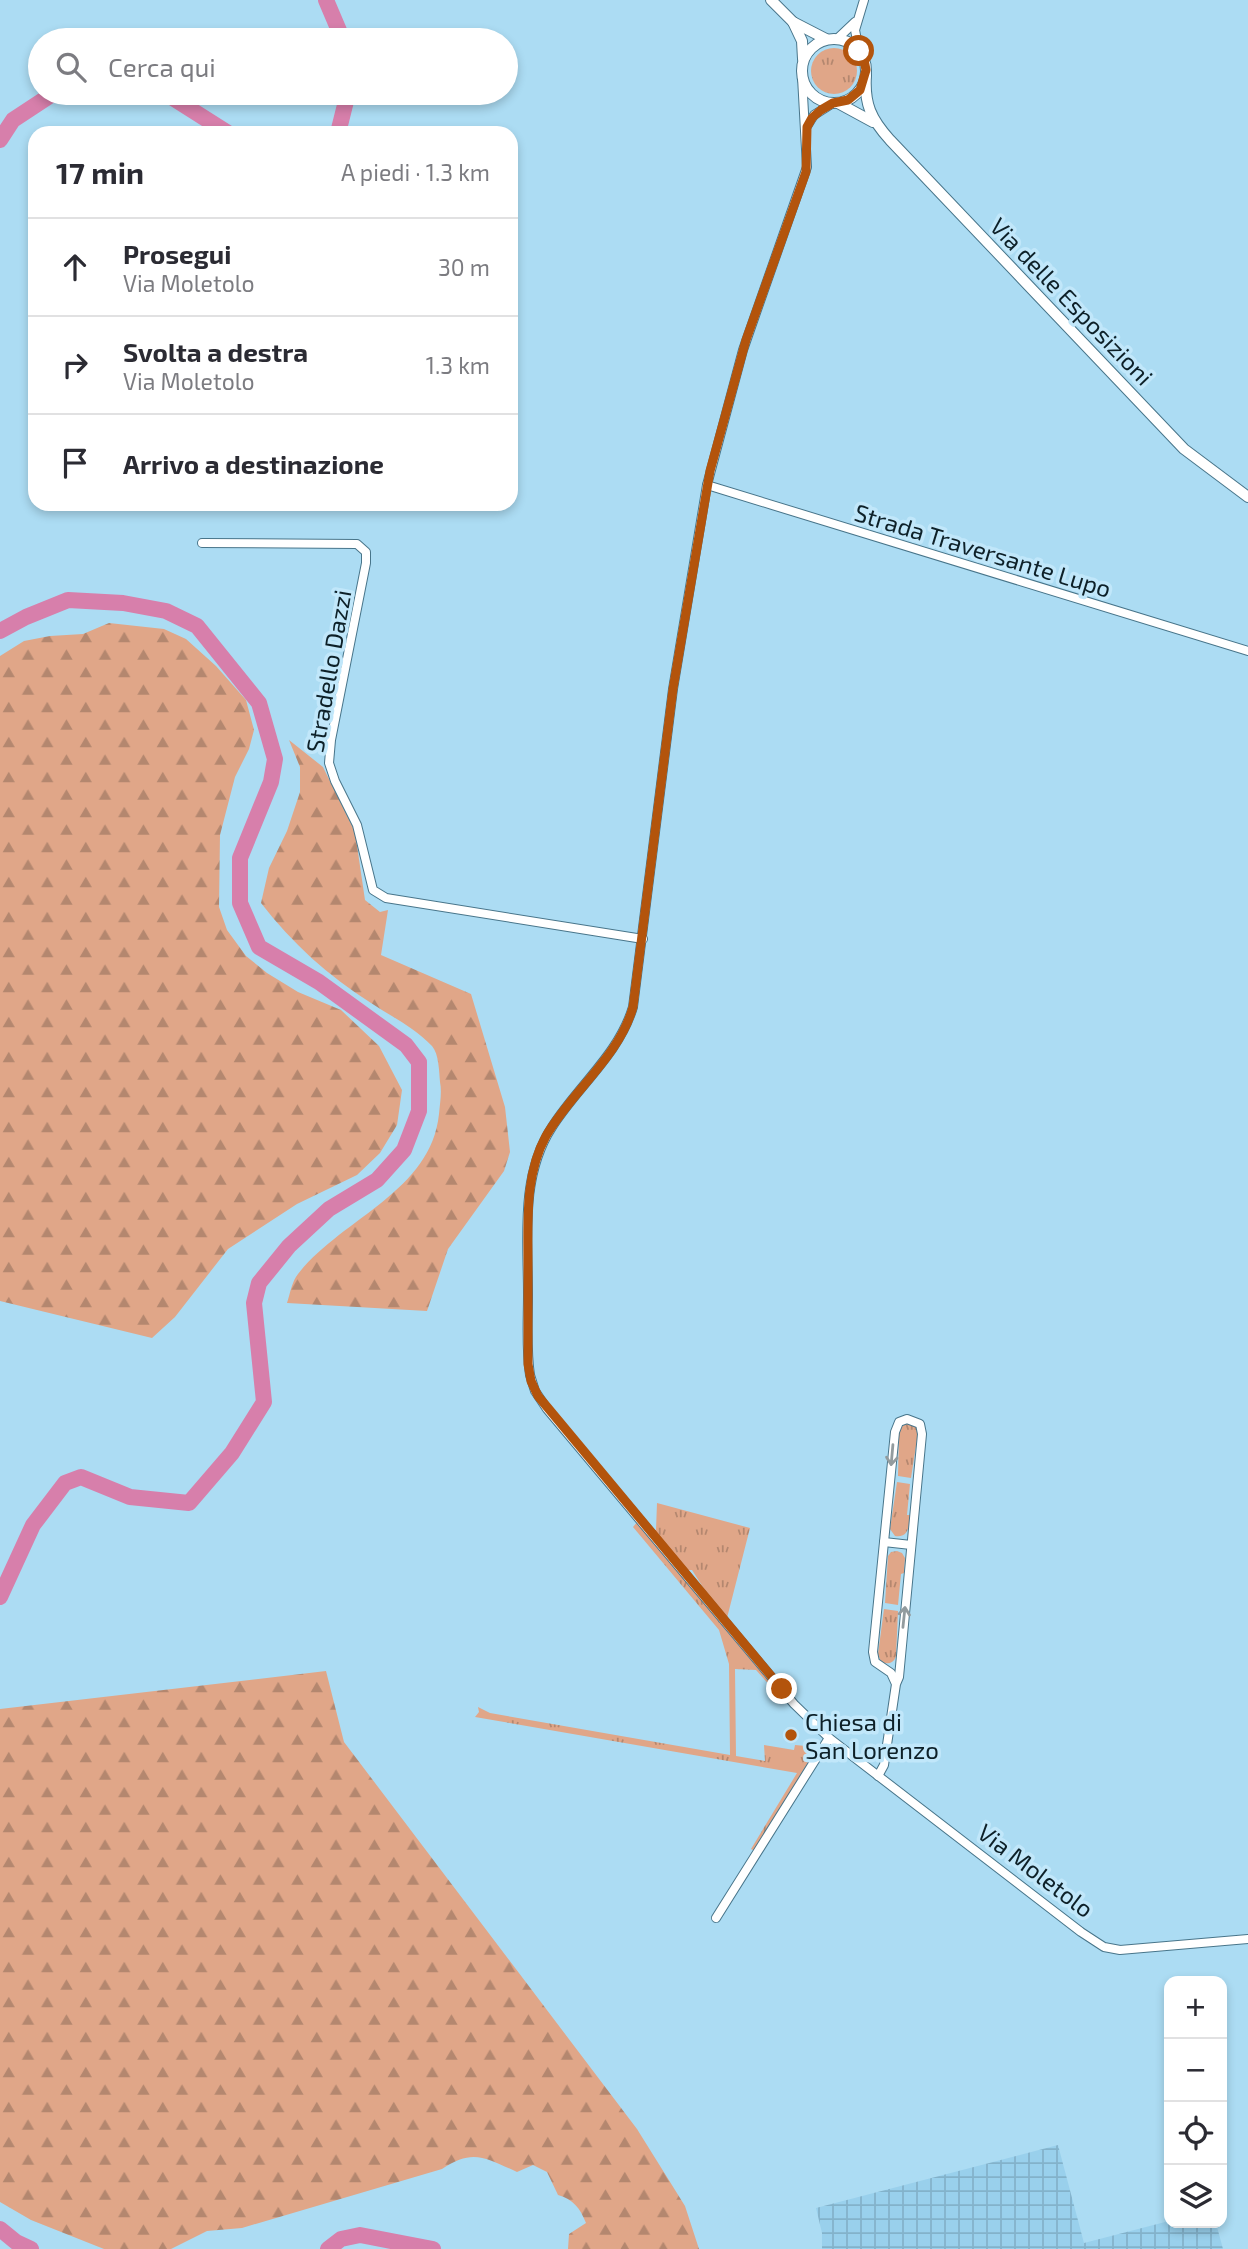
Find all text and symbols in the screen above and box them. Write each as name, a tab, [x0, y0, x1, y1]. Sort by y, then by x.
search box	[28, 28, 518, 105]
route start	[843, 35, 874, 66]
icon: search	[52, 48, 90, 86]
text: Cerca qui	[108, 51, 216, 82]
text: 17 min	[56, 154, 144, 190]
text: A piedi · 1.3 km	[341, 158, 490, 186]
street label: Via delle Esposizioni	[985, 211, 1159, 391]
text: Prosegui	[123, 238, 231, 269]
icon: ahead	[56, 248, 94, 286]
text: 30 m	[438, 253, 490, 281]
text: Via Moletolo	[123, 269, 255, 297]
text: Svolta a destra	[123, 336, 308, 367]
icon: right	[56, 346, 94, 384]
text: 1.3 km	[426, 351, 490, 379]
text: Via Moletolo	[123, 367, 255, 395]
icon: arrive	[56, 444, 94, 482]
text: Arrivo a destinazione	[123, 448, 384, 479]
street label: Strada Traversante Lupo	[851, 497, 1115, 603]
street label: Stradello Dazzi	[299, 587, 357, 755]
one-way arrow	[885, 1444, 898, 1466]
one-way arrow	[898, 1606, 911, 1629]
route end	[766, 1673, 797, 1704]
place label: Chiesa di San Lorenzo	[805, 1707, 939, 1764]
marker: Chiesa di San Lorenzo	[783, 1727, 799, 1743]
street label: Via Moletolo	[972, 1817, 1100, 1923]
map controls	[1164, 1976, 1227, 2228]
button: +	[1164, 1976, 1227, 2039]
button: −	[1164, 2039, 1227, 2102]
button: locate	[1164, 2102, 1227, 2165]
button: layers	[1164, 2165, 1227, 2228]

